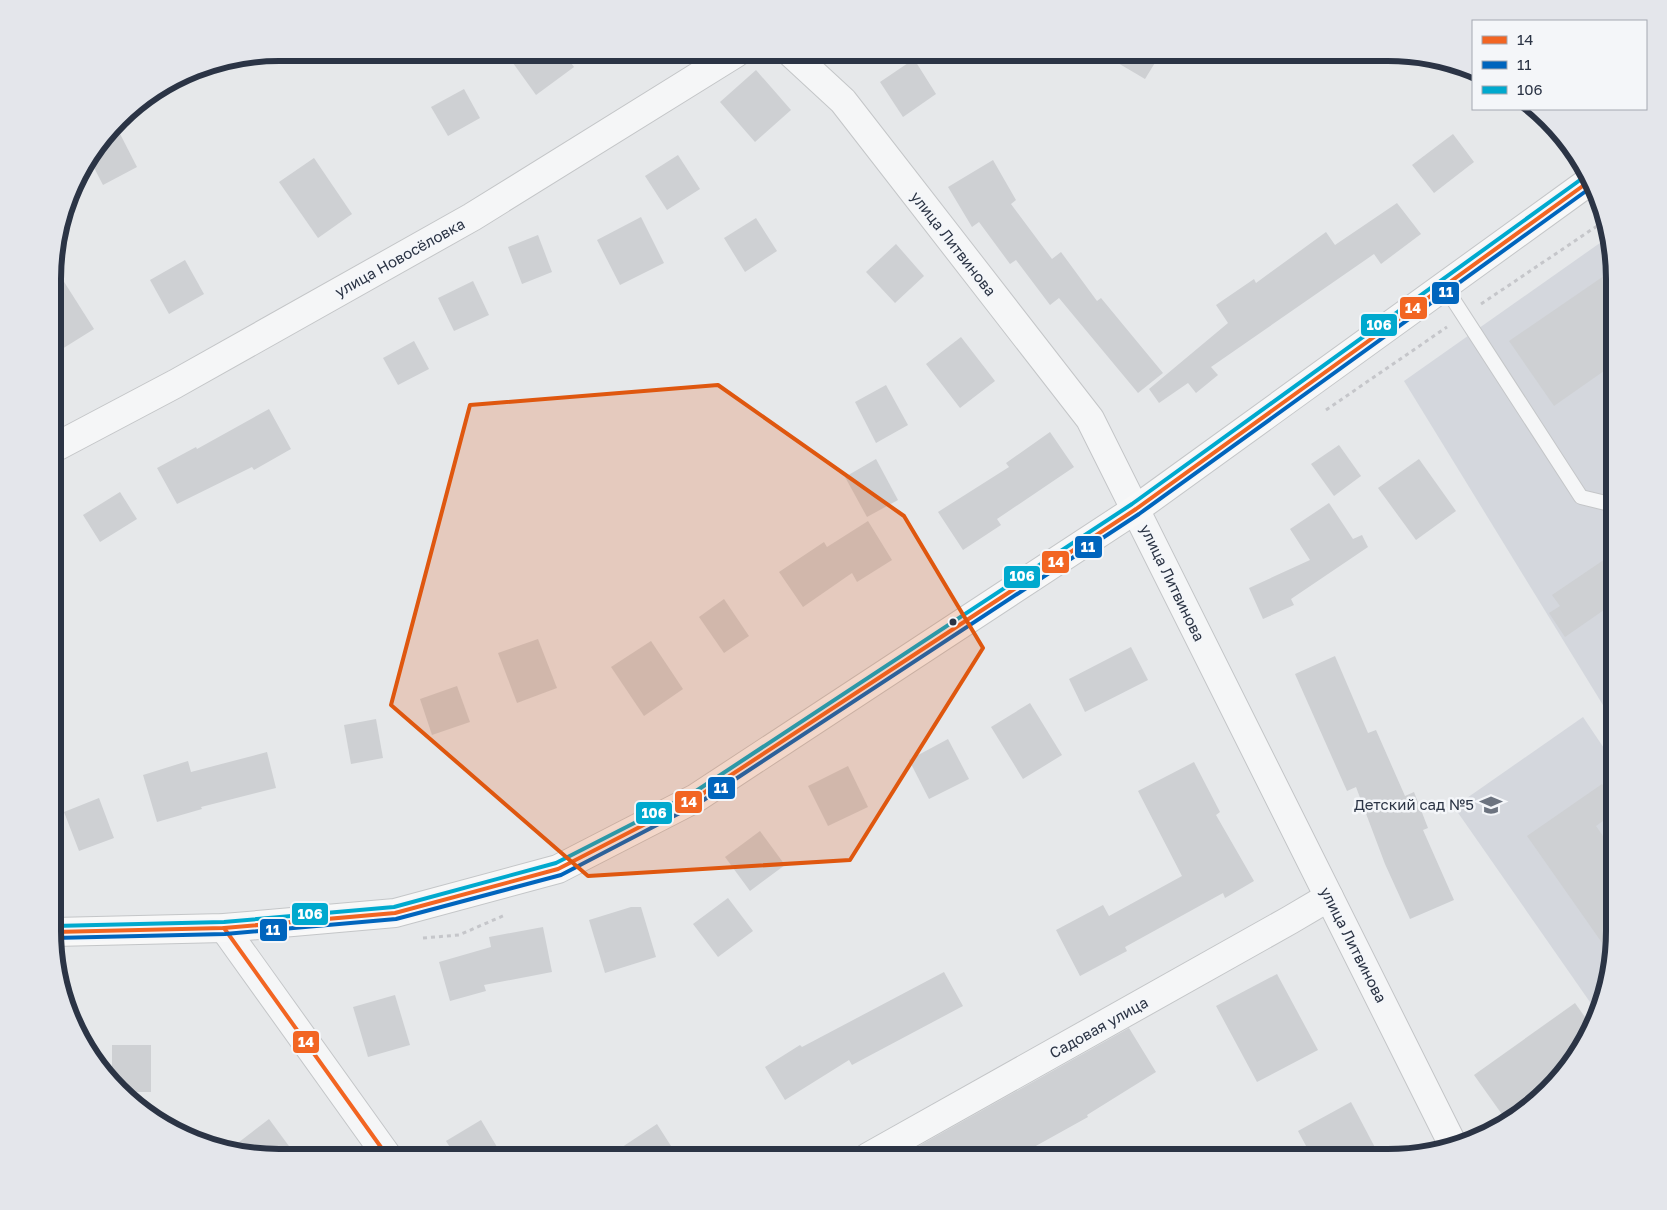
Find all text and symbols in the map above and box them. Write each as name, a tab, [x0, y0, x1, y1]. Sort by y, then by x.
legend	[1472, 20, 1647, 110]
text: 14	[1517, 30, 1533, 48]
text: 11	[1517, 55, 1532, 73]
text: 106	[1517, 80, 1543, 98]
street label: улица Литвинова	[907, 188, 1000, 299]
street label: улица Новосёловка	[332, 214, 468, 300]
line badge: 11	[1431, 281, 1460, 305]
text: 11	[1439, 283, 1453, 300]
line badge: 14	[1399, 296, 1428, 320]
text: 14	[1405, 299, 1421, 316]
line badge: 106	[1360, 313, 1398, 337]
text: 106	[1366, 316, 1392, 333]
street label: улица Литвинова	[1137, 521, 1209, 644]
line badge: 11	[1074, 535, 1103, 559]
text: 11	[1081, 538, 1095, 555]
line badge: 14	[1041, 550, 1070, 574]
text: 14	[1048, 553, 1064, 570]
line badge: 106	[1003, 565, 1041, 589]
text: 106	[1009, 567, 1035, 584]
unlabelled marker	[948, 617, 958, 627]
line badge: 11	[707, 776, 736, 800]
text: 11	[714, 779, 728, 796]
line badge: 14	[674, 790, 703, 814]
school or university icon: Детский сад №5	[1478, 792, 1504, 818]
text: 14	[681, 793, 697, 810]
place label: Детский сад №5	[1354, 795, 1474, 813]
line badge: 106	[635, 801, 673, 825]
text: 106	[641, 804, 667, 821]
street label: улица Литвинова	[1317, 884, 1391, 1006]
line badge: 106	[291, 902, 329, 926]
text: 106	[297, 905, 323, 922]
line badge: 11	[259, 918, 288, 942]
text: 11	[266, 921, 280, 938]
street label: Садовая улица	[1046, 993, 1151, 1062]
line badge: 14	[292, 1030, 320, 1054]
text: 14	[298, 1033, 314, 1050]

